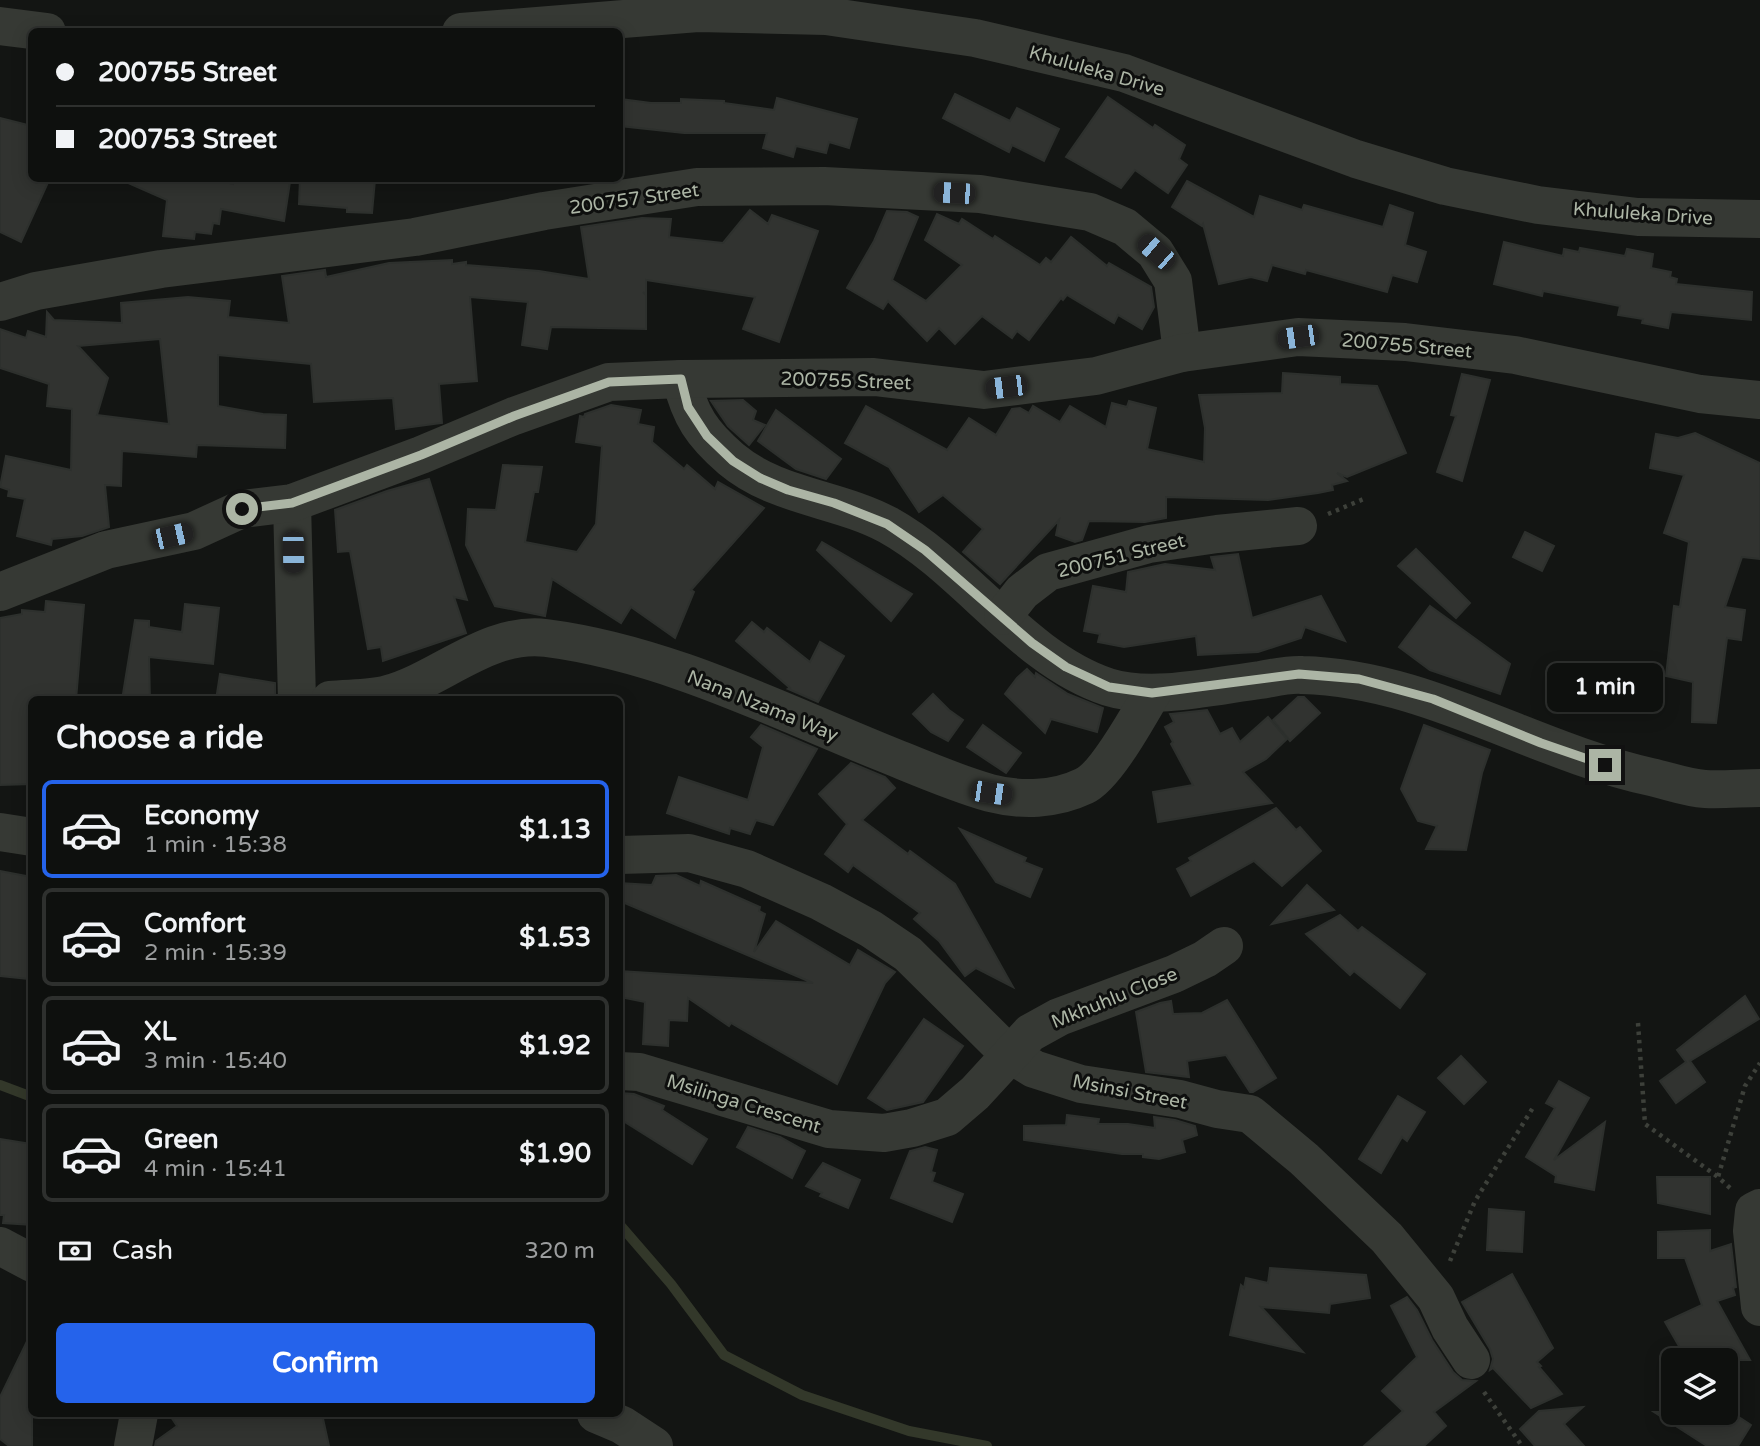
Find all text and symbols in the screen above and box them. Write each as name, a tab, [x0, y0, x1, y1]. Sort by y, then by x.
street label: Khululeka Drive	[1026, 41, 1167, 101]
text: 200755 Street	[98, 57, 277, 88]
text: 200753 Street	[98, 124, 277, 155]
street label: 200757 Street	[568, 179, 700, 219]
car	[933, 181, 976, 205]
street label: Khululeka Drive	[1572, 198, 1714, 230]
car	[1134, 230, 1179, 274]
car	[1276, 324, 1321, 350]
street label: 200755 Street	[1341, 329, 1473, 363]
street label: 200755 Street	[780, 368, 912, 394]
car	[984, 374, 1029, 400]
route start	[226, 493, 258, 525]
car	[150, 521, 195, 551]
street label: 200751 Street	[1055, 529, 1187, 582]
car	[283, 531, 304, 573]
callout: 1 min	[1547, 664, 1663, 712]
street label: Nana Nzama Way	[684, 666, 841, 746]
text: 1 min	[1574, 673, 1636, 701]
text: Choose a ride	[56, 719, 263, 757]
route end	[1589, 749, 1621, 781]
car	[969, 780, 1014, 806]
icon: car	[60, 798, 123, 861]
text: Economy	[144, 800, 259, 831]
text: $1.13	[519, 814, 591, 845]
text: 1 min · 15:38	[144, 831, 287, 859]
icon: car	[60, 906, 123, 969]
text: Comfort	[144, 908, 246, 939]
text: $1.53	[519, 922, 591, 953]
text: 2 min · 15:39	[144, 939, 287, 967]
street label: Mkhuhlu Close	[1048, 963, 1181, 1033]
icon: car	[60, 1014, 123, 1077]
text: XL	[144, 1016, 176, 1047]
text: $1.92	[519, 1030, 591, 1061]
text: 3 min · 15:40	[144, 1047, 287, 1075]
street label: Msilinga Crescent	[664, 1070, 823, 1138]
street label: Msinsi Street	[1070, 1070, 1189, 1114]
icon: car	[60, 1122, 123, 1185]
text: Green	[144, 1124, 219, 1155]
text: $1.90	[519, 1138, 591, 1169]
text: 4 min · 15:41	[144, 1155, 287, 1183]
icon: cash	[56, 1232, 94, 1270]
text: Cash	[112, 1235, 173, 1266]
text: 320 m	[525, 1237, 595, 1265]
button: Confirm	[56, 1323, 595, 1403]
map controls	[1661, 1348, 1738, 1425]
button: layers	[1661, 1348, 1738, 1425]

